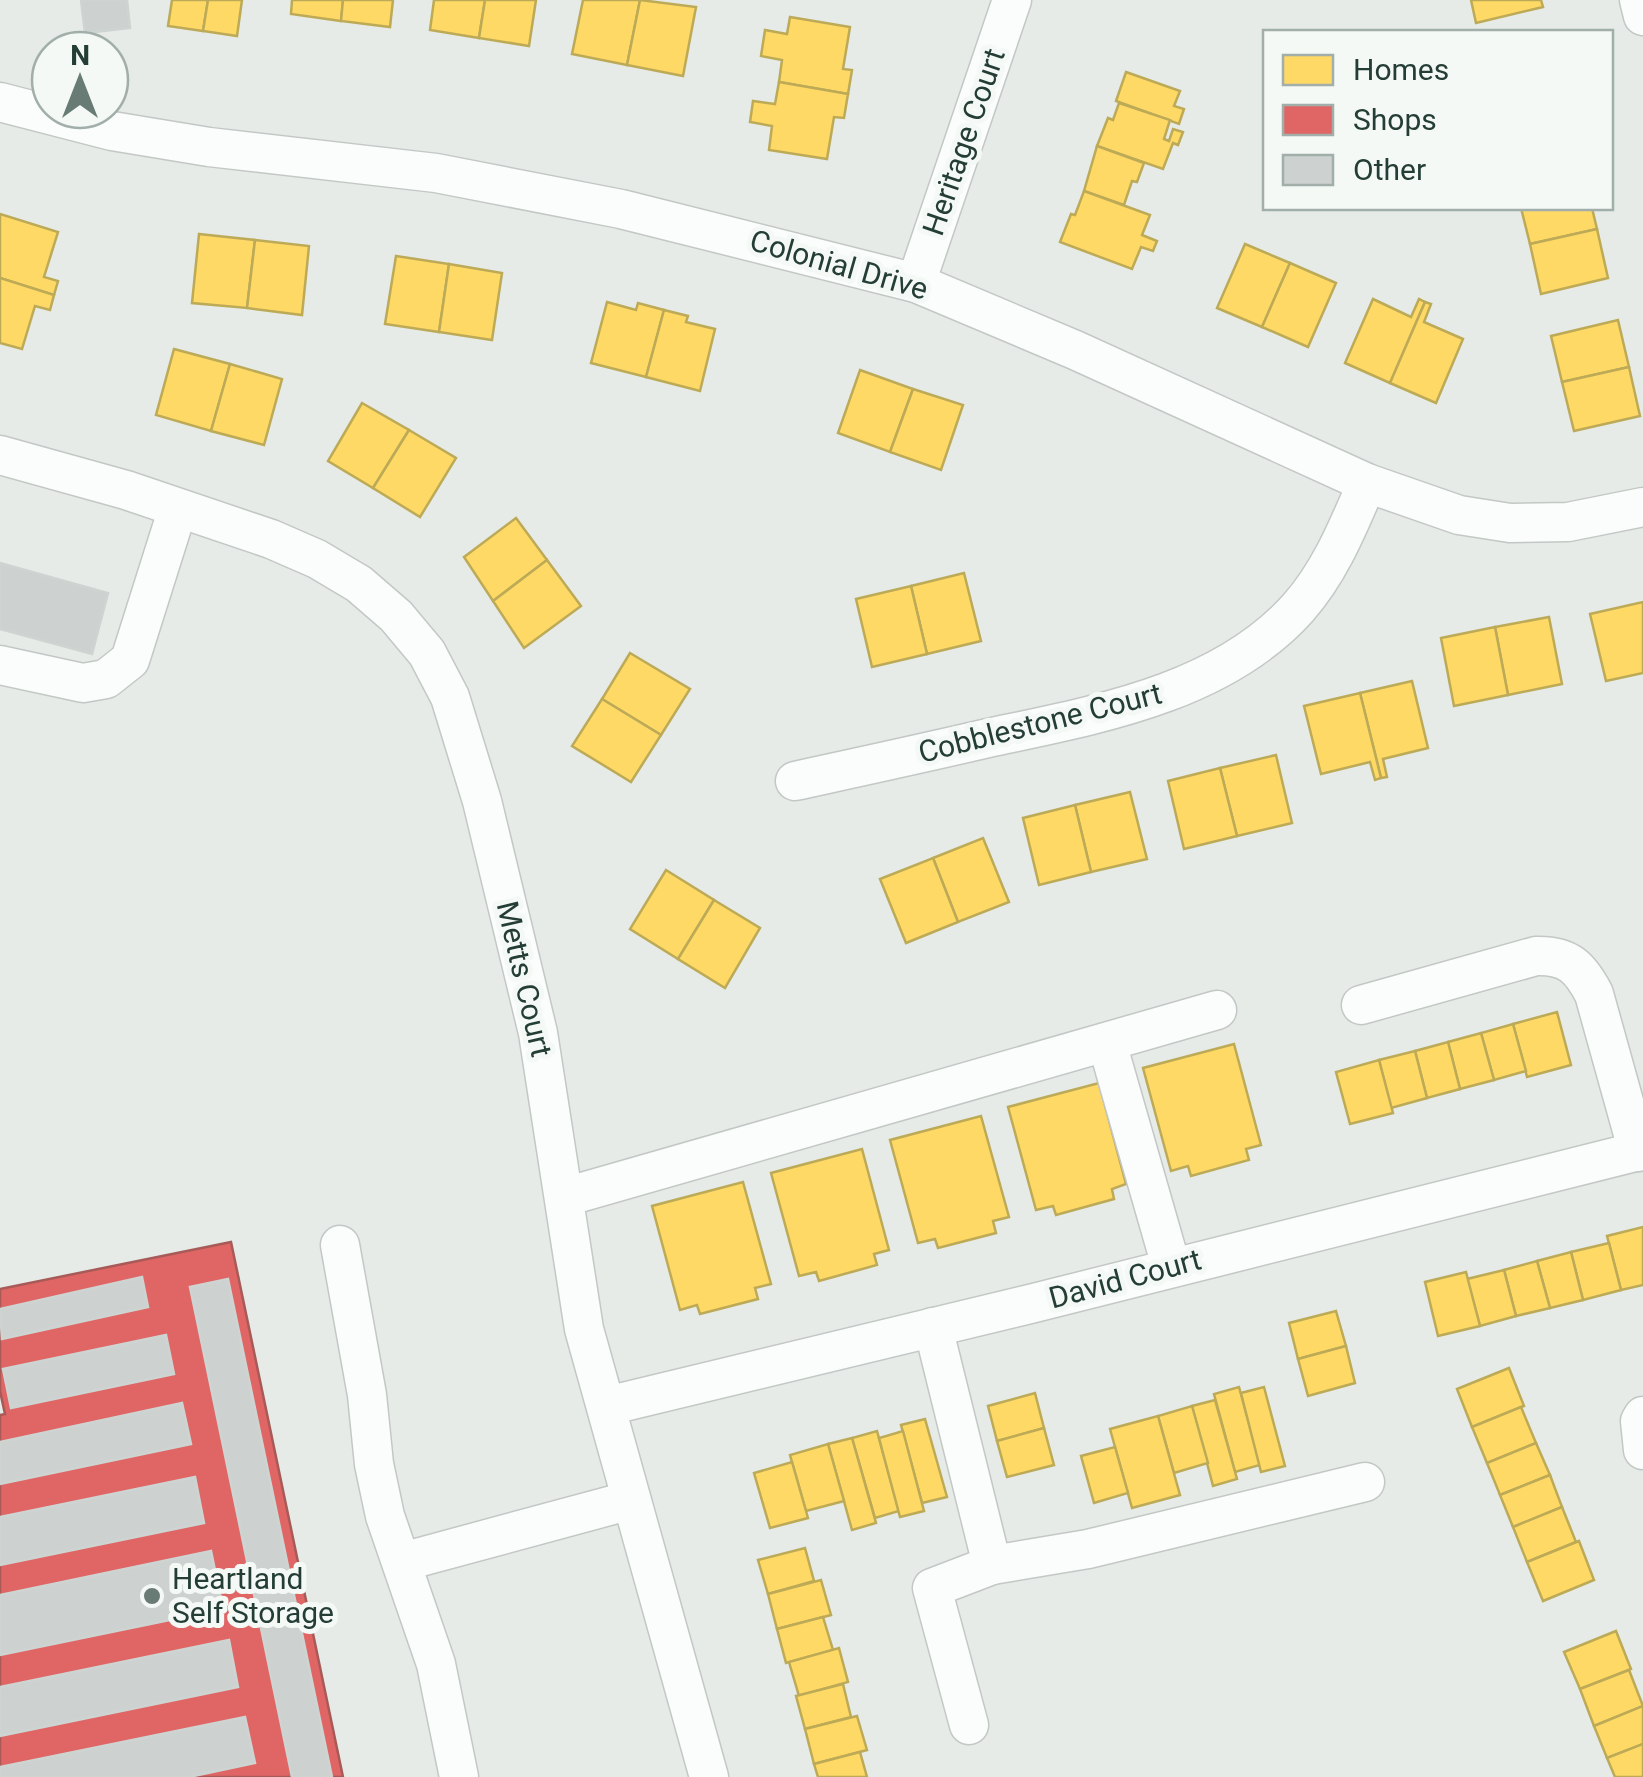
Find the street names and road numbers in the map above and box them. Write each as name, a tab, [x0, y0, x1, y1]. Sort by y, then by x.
street label: Heritage Court	[915, 44, 1012, 240]
street label: Colonial Drive	[746, 222, 932, 307]
street label: Cobblestone Court	[915, 675, 1165, 770]
street label: Metts Court	[490, 898, 559, 1060]
street label: David Court	[1045, 1241, 1205, 1316]

